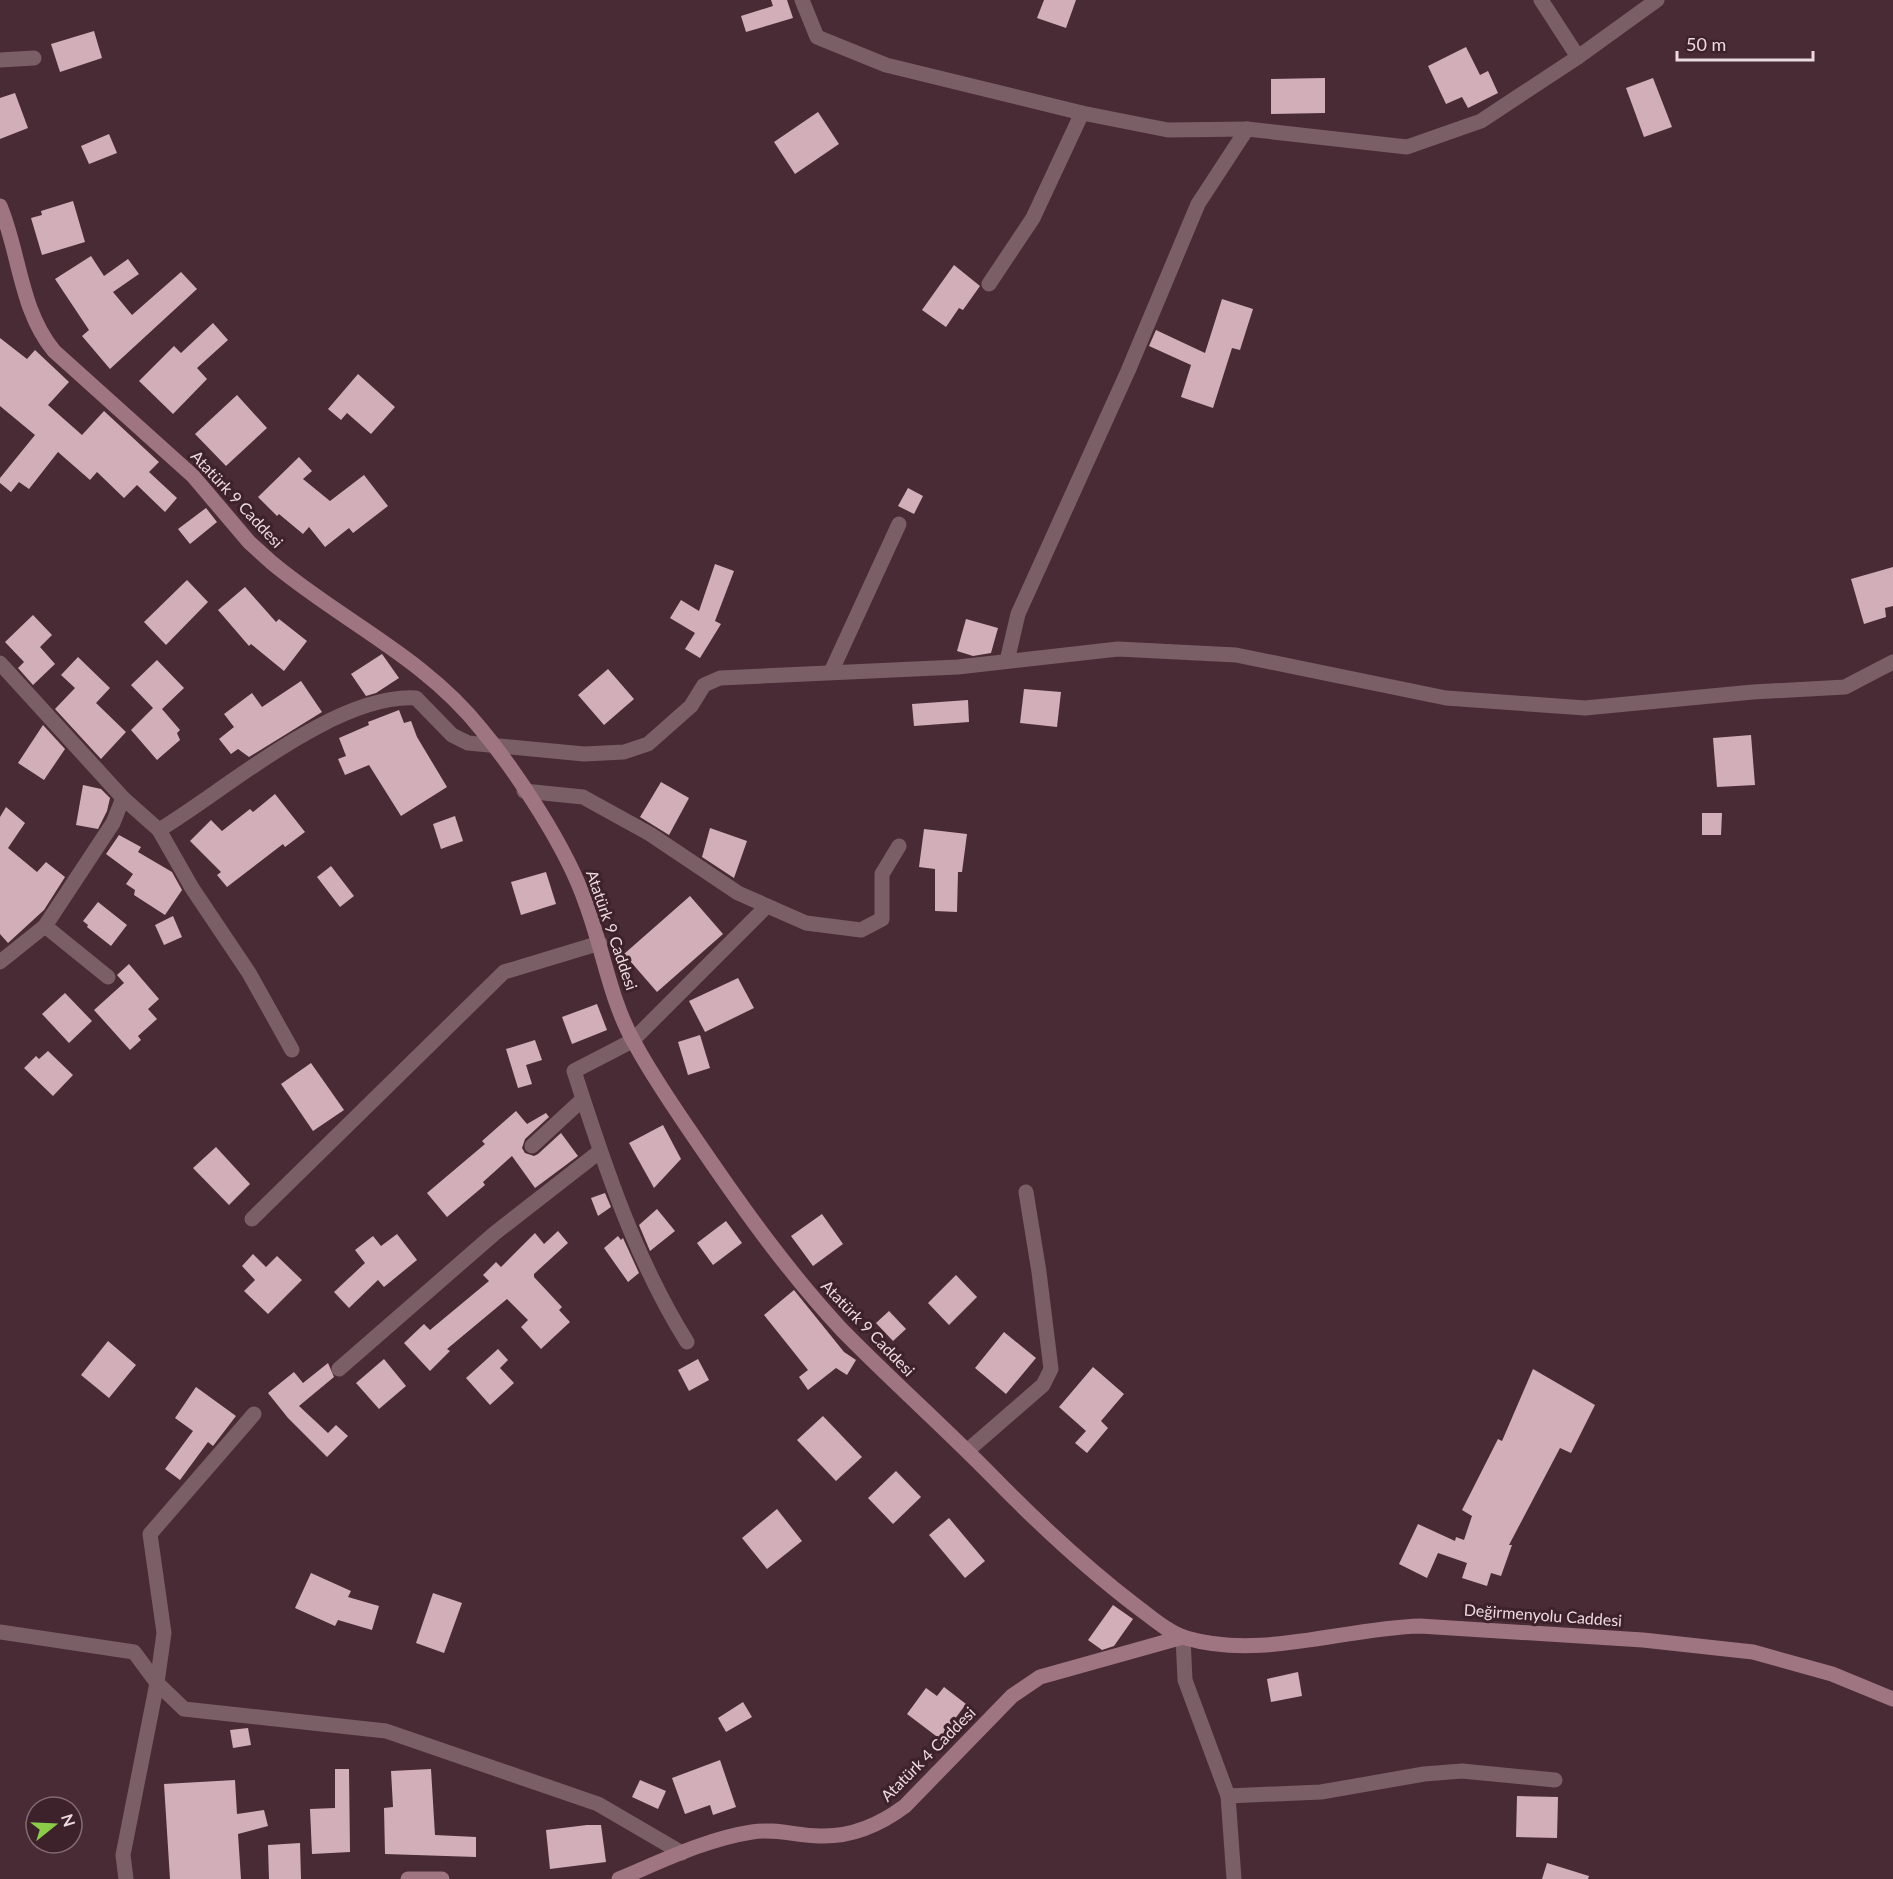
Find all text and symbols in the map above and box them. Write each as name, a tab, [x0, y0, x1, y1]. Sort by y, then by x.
scale bar	[1677, 24, 1814, 62]
text: 50 m	[1686, 33, 1726, 55]
street label: Atatürk 9 Caddesi	[188, 446, 287, 551]
street label: Atatürk 9 Caddesi	[583, 867, 642, 992]
street label: Atatürk 9 Caddesi	[818, 1276, 919, 1379]
street label: Değirmenyolu Caddesi	[1463, 1599, 1623, 1630]
street label: Atatürk 4 Caddesi	[876, 1702, 979, 1805]
north arrow	[24, 1795, 84, 1855]
text: N	[58, 1811, 80, 1829]

